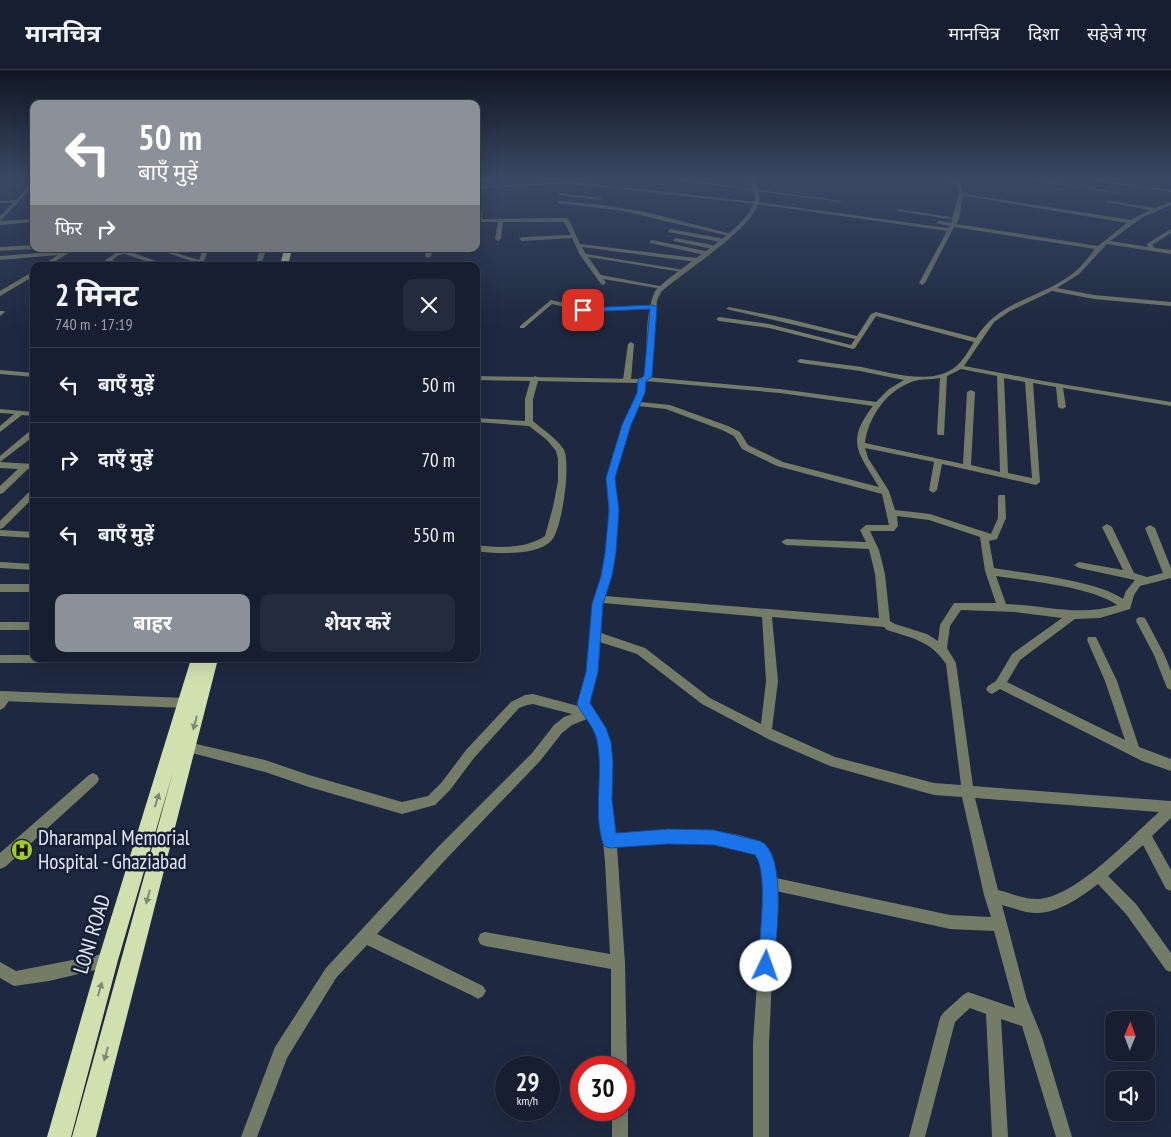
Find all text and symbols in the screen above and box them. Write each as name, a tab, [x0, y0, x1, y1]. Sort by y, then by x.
text: मानचित्र	[25, 18, 101, 49]
text: मानचित्र	[948, 22, 1000, 45]
text: दिशा	[1028, 22, 1059, 45]
text: सहेजे गए	[1087, 22, 1146, 45]
text: 50 m	[138, 114, 202, 160]
icon: left	[55, 120, 120, 185]
text: बाएँ मुड़ें	[138, 158, 198, 186]
icon: right	[92, 215, 120, 243]
text: फिर	[55, 216, 82, 240]
text: 2 मिनट	[55, 275, 138, 314]
button: close	[403, 279, 455, 331]
pin	[562, 289, 604, 331]
icon: arrive	[569, 296, 597, 324]
text: 740 m · 17:19	[55, 314, 133, 334]
icon: left	[55, 371, 83, 399]
text: बाएँ मुड़ें	[98, 372, 154, 396]
text: 50 m	[422, 373, 455, 397]
icon: right	[55, 446, 83, 474]
text: दाएँ मुड़ें	[98, 447, 153, 471]
text: 70 m	[422, 448, 455, 472]
icon: left	[55, 521, 83, 549]
text: बाएँ मुड़ें	[98, 522, 154, 546]
text: 550 m	[413, 523, 455, 547]
button: बाहर	[55, 594, 250, 652]
button: शेयर करें	[260, 594, 455, 652]
one-way arrow	[190, 715, 198, 730]
one-way arrow	[154, 792, 162, 807]
place label: Dharampal Memorial Hospital - Ghaziabad	[38, 824, 190, 875]
hospital icon: Dharampal Memorial Hospital - Ghaziabad	[10, 838, 34, 862]
one-way arrow	[144, 889, 152, 904]
street label: LONI ROAD	[67, 891, 116, 977]
position arrow	[739, 939, 791, 991]
one-way arrow	[97, 981, 105, 996]
north arrow	[1105, 1011, 1155, 1061]
map controls	[1105, 1011, 1155, 1121]
one-way arrow	[102, 1046, 110, 1061]
speed limit sign: 30	[570, 1056, 635, 1121]
text: 29	[516, 1066, 539, 1098]
button: sound	[1105, 1071, 1155, 1121]
text: km/h	[517, 1093, 538, 1108]

